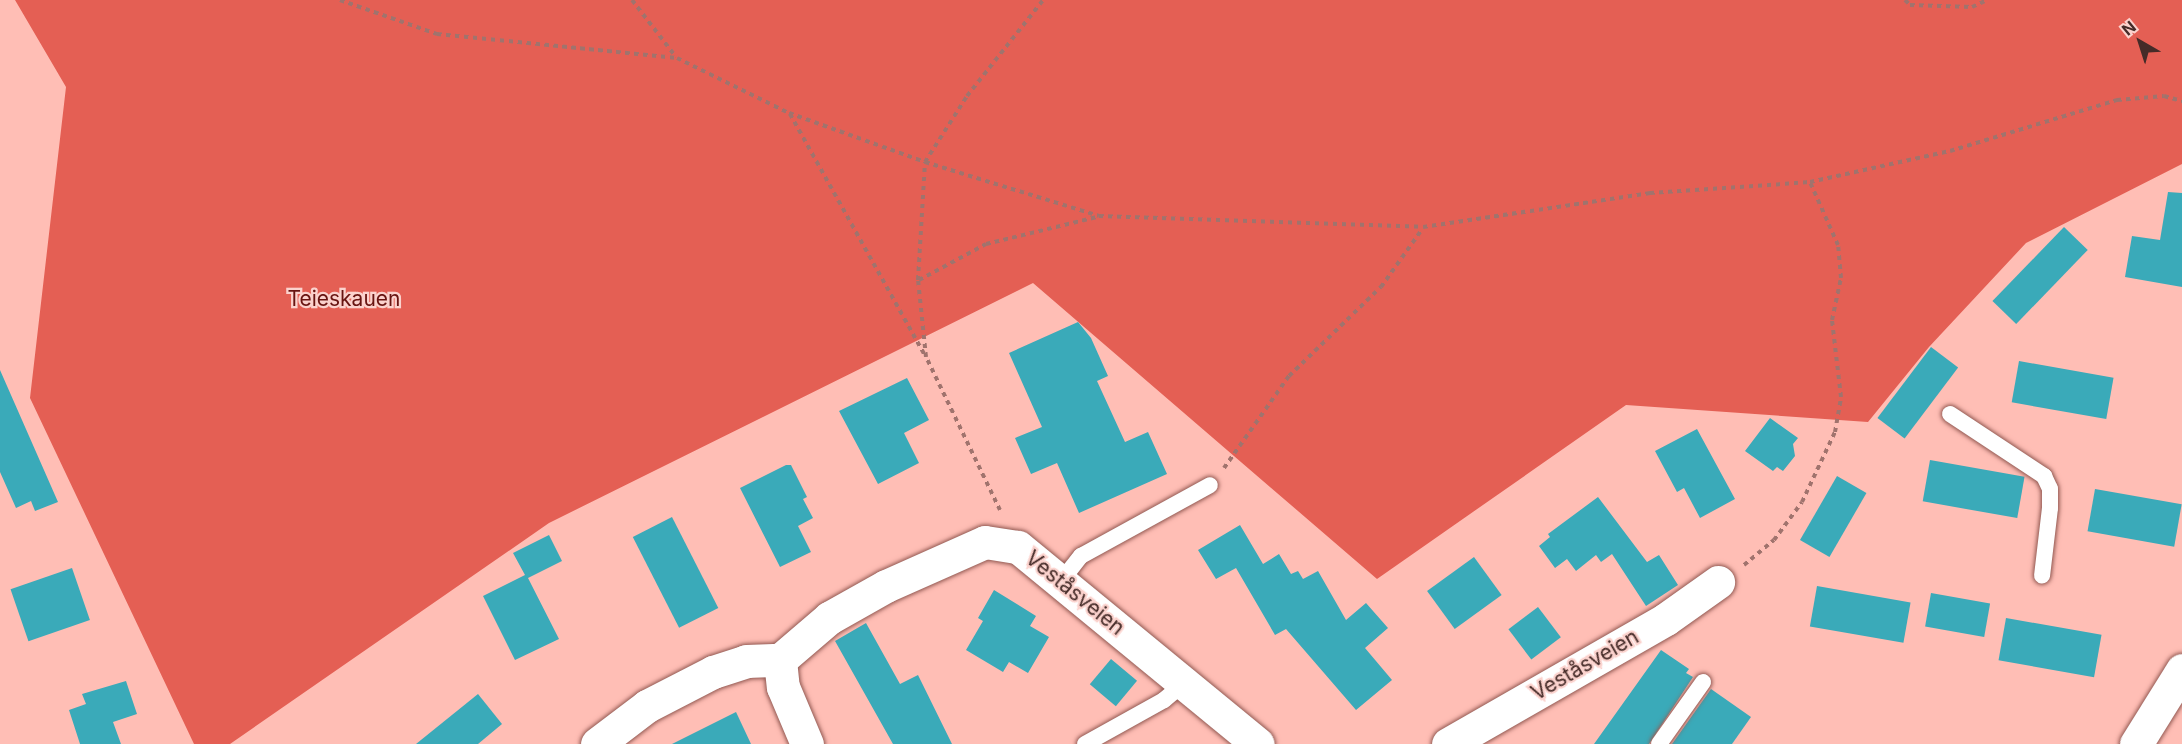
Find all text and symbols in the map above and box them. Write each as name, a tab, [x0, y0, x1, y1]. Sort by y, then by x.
north arrow	[2110, 12, 2170, 72]
text: N	[2118, 16, 2140, 40]
park label: Teieskauen	[288, 286, 400, 312]
street label: Veståsveien	[1020, 545, 1130, 641]
street label: Veståsveien	[1527, 624, 1643, 706]

